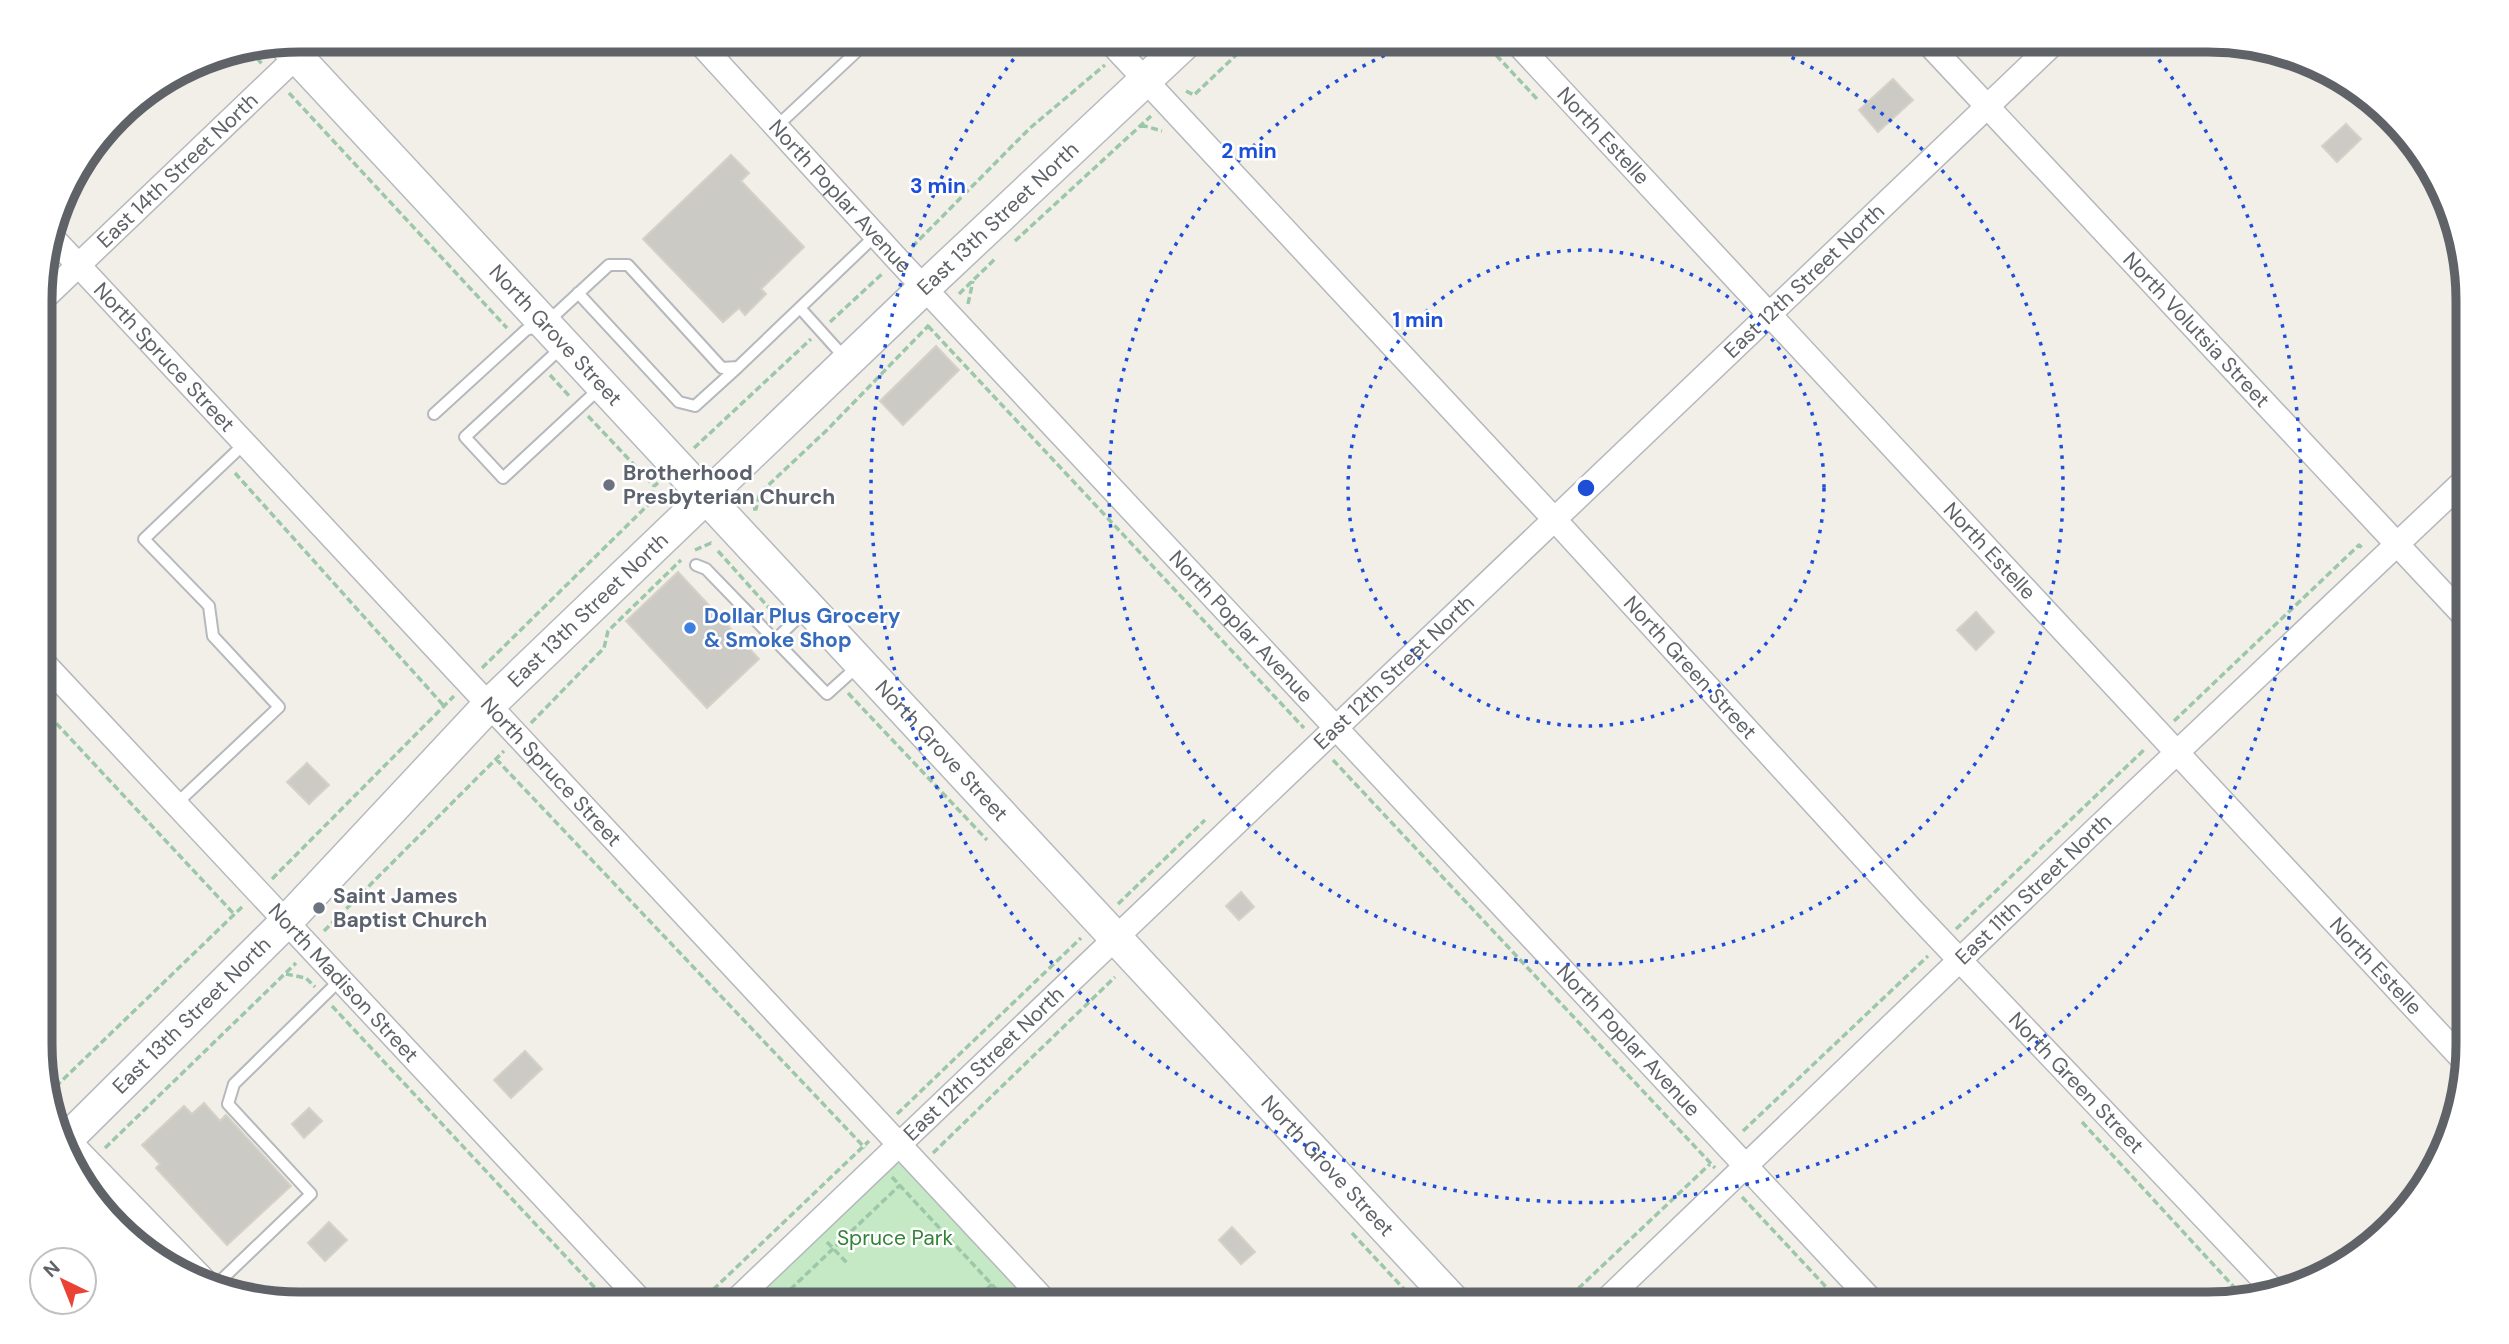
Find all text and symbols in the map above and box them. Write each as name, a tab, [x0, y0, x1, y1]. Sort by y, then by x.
street label: North Estelle	[1551, 81, 1656, 191]
street label: East 14th Street North	[91, 87, 264, 254]
street label: North Poplar Avenue	[763, 114, 917, 279]
street label: East 13th Street North	[911, 136, 1085, 301]
text: 2 min	[1221, 137, 1277, 165]
text: 3 min	[910, 172, 966, 200]
street label: East 12th Street North	[1718, 198, 1891, 364]
street label: North Volutsia Street	[2117, 246, 2276, 413]
street label: North Grove Street	[483, 259, 628, 412]
street label: North Spruce Street	[87, 276, 241, 438]
text: 1 min	[1392, 306, 1444, 334]
place label: Brotherhood Presbyterian Church	[623, 459, 835, 511]
centre of rings	[1574, 476, 1598, 500]
marker: Brotherhood Presbyterian Church	[601, 477, 617, 493]
street label: North Estelle	[1937, 496, 2042, 606]
street label: East 13th Street North	[502, 527, 674, 694]
street label: North Poplar Avenue	[1163, 544, 1319, 709]
street label: East 12th Street North	[1308, 589, 1480, 756]
street label: North Green Street	[1617, 590, 1763, 745]
place label: Dollar Plus Grocery & Smoke Shop	[704, 602, 901, 654]
marker: Dollar Plus Grocery & Smoke Shop	[682, 620, 698, 636]
street label: North Grove Street	[869, 674, 1014, 827]
street label: North Spruce Street	[474, 691, 628, 852]
street label: East 11th Street North	[1949, 808, 2118, 971]
place label: Saint James Baptist Church	[333, 882, 487, 934]
street label: North Madison Street	[262, 897, 425, 1068]
marker: Saint James Baptist Church	[311, 900, 327, 916]
street label: North Estelle	[2323, 911, 2428, 1021]
street label: East 13th Street North	[106, 931, 277, 1100]
street label: North Poplar Avenue	[1550, 958, 1707, 1123]
street label: East 12th Street North	[897, 980, 1070, 1147]
street label: North Green Street	[2002, 1006, 2150, 1159]
street label: North Grove Street	[1255, 1089, 1400, 1243]
park label: Spruce Park	[837, 1224, 953, 1252]
north arrow	[28, 1246, 98, 1316]
text: N	[38, 1255, 65, 1283]

